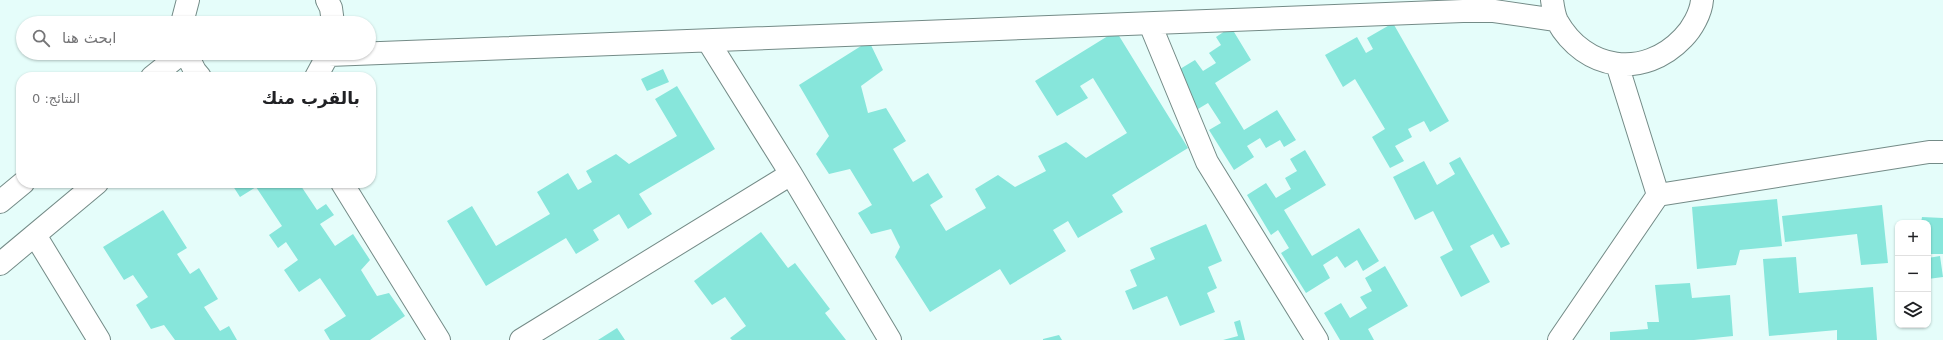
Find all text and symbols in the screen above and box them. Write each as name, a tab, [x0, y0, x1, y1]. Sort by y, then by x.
search box	[16, 16, 376, 60]
icon: search	[30, 27, 52, 49]
text: ابحث هنا	[62, 29, 117, 47]
text: بالقرب منك	[262, 88, 360, 108]
text: النتائج: 0	[32, 91, 80, 106]
map controls	[1895, 220, 1931, 328]
button: +	[1895, 220, 1931, 256]
button: −	[1895, 256, 1931, 292]
button: layers	[1895, 292, 1931, 328]

